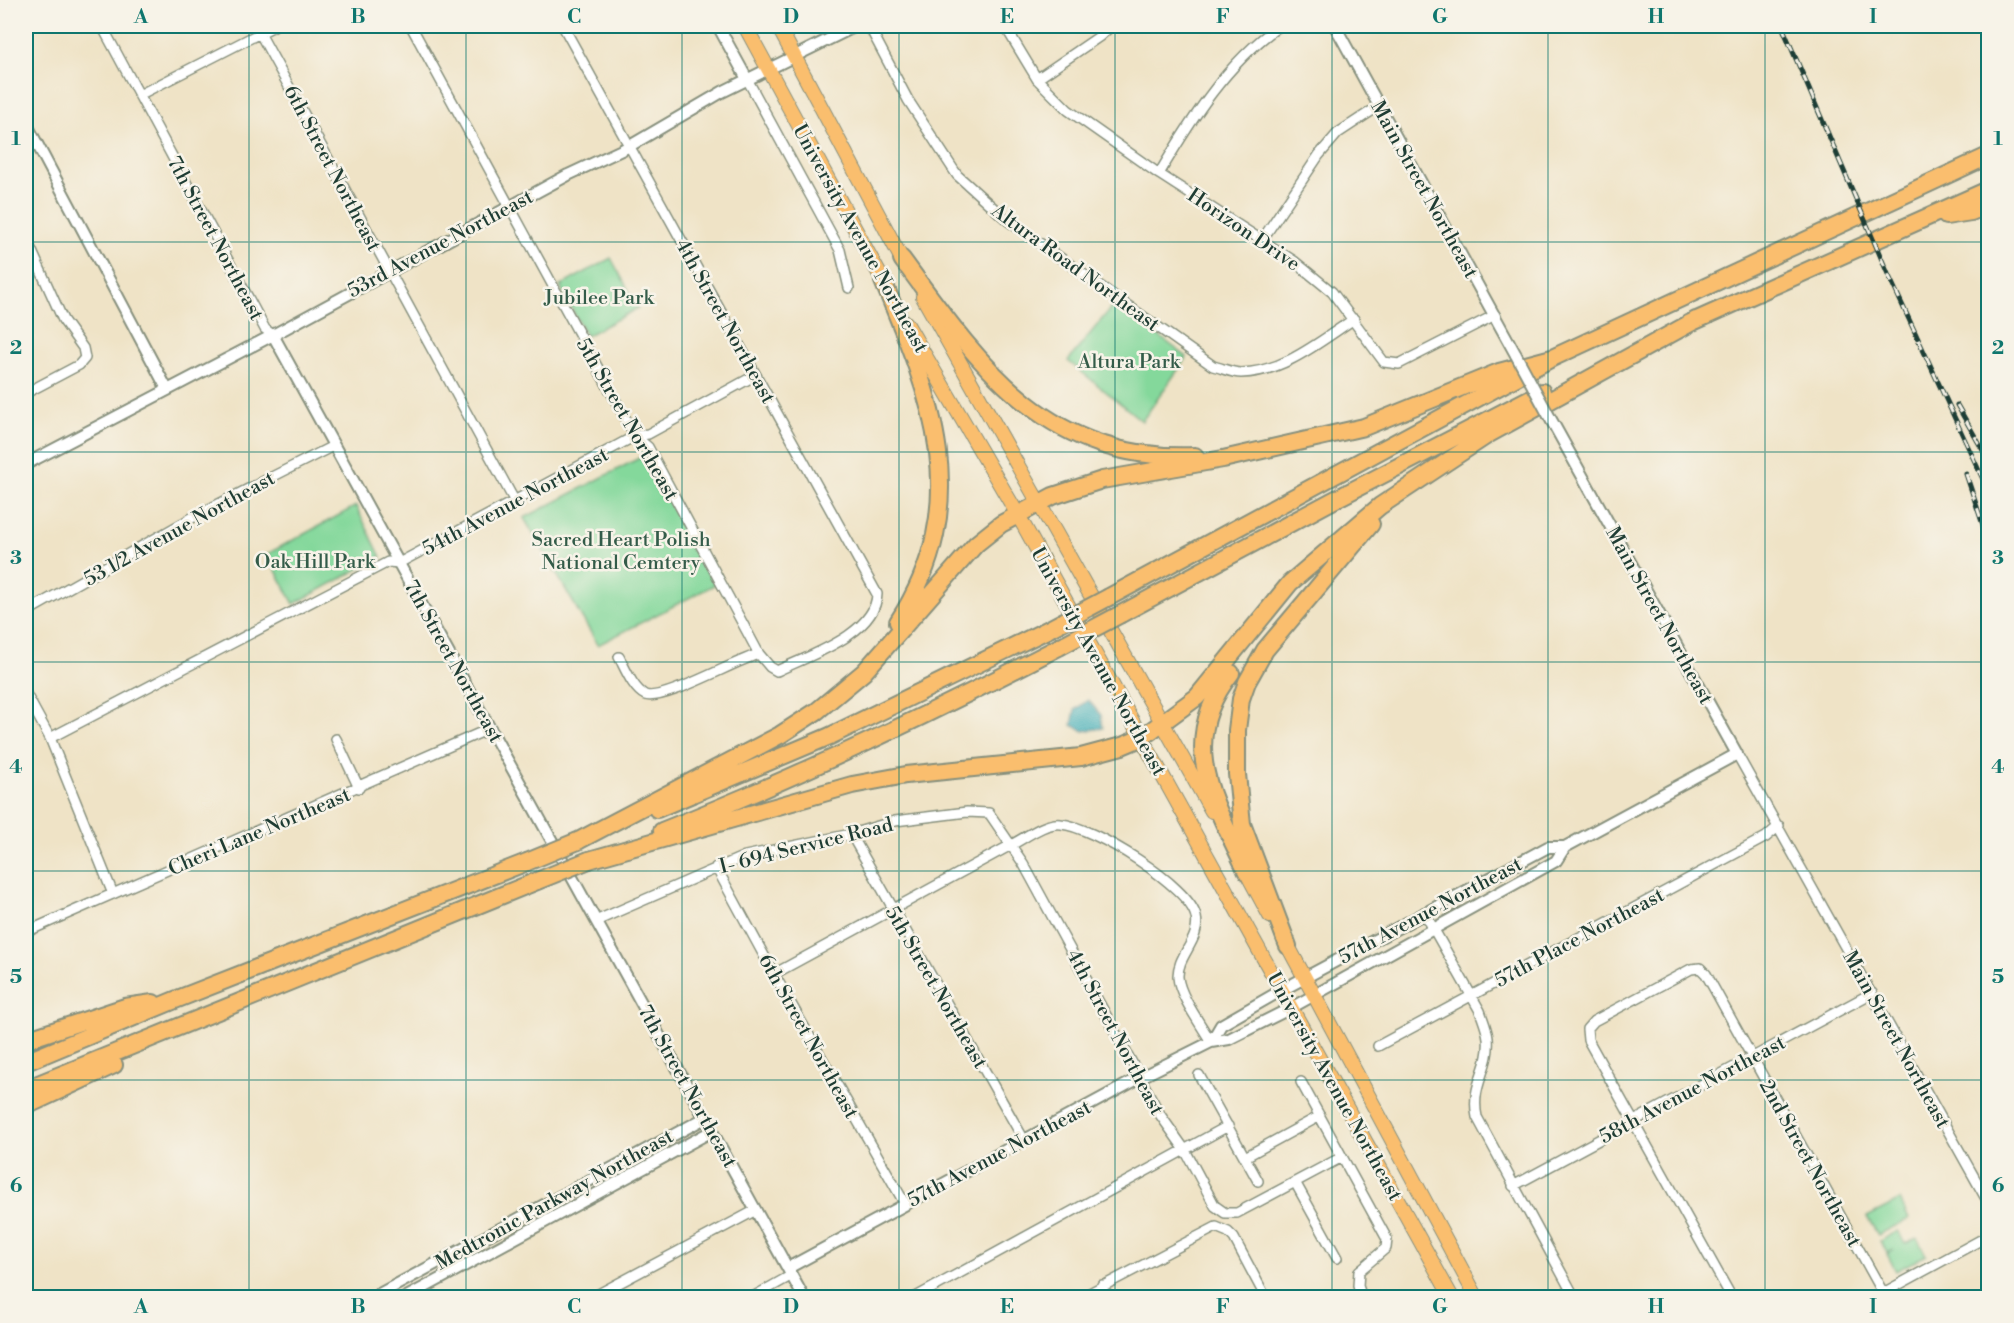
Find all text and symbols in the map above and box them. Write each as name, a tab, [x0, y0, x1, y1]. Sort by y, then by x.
text: A	[133, 5, 149, 30]
text: B	[350, 5, 366, 30]
text: C	[567, 5, 581, 30]
text: D	[783, 5, 799, 30]
text: E	[1000, 5, 1014, 30]
text: F	[1216, 5, 1230, 30]
text: G	[1432, 5, 1448, 30]
text: H	[1648, 5, 1665, 30]
text: I	[1869, 5, 1877, 30]
street label: 6th Street Northeast	[277, 81, 386, 256]
street label: Main Street Northeast	[1364, 96, 1483, 283]
street label: University Avenue Northeast	[786, 120, 933, 358]
text: 1	[11, 127, 21, 152]
text: 1	[1993, 127, 2003, 152]
street label: 7th Street Northeast	[161, 152, 269, 325]
street label: Horizon Drive	[1182, 183, 1304, 277]
street label: 53rd Avenue Northeast	[344, 185, 538, 304]
street label: Altura Road Northeast	[985, 198, 1164, 338]
street label: 4th Street Northeast	[669, 235, 780, 408]
park label: Jubilee Park	[543, 286, 655, 311]
street label: 5th Street Northeast	[570, 334, 683, 505]
text: 2	[10, 336, 22, 361]
text: 2	[1992, 336, 2004, 361]
park label: Altura Park	[1077, 350, 1182, 375]
street label: 54th Avenue Northeast	[418, 443, 613, 562]
street label: 53 1/2 Avenue Northeast	[80, 466, 280, 592]
street label: Main Street Northeast	[1599, 522, 1718, 709]
park label: Sacred Heart Polish National Cemtery	[531, 528, 711, 576]
street label: University Avenue Northeast	[1024, 543, 1171, 781]
text: 3	[10, 546, 22, 571]
text: 3	[1992, 546, 2004, 571]
park label: Oak Hill Park	[255, 550, 377, 575]
street label: 7th Street Northeast	[398, 576, 508, 748]
text: 4	[9, 755, 23, 780]
text: 4	[1991, 755, 2005, 780]
street label: Cheri Lane Northeast	[165, 783, 354, 882]
street label: I- 694 Service Road	[717, 813, 896, 880]
street label: 57th Avenue Northeast	[1335, 852, 1527, 970]
street label: 57th Place Northeast	[1491, 883, 1669, 994]
street label: 5th Street Northeast	[879, 902, 992, 1073]
street label: 4th Street Northeast	[1060, 945, 1169, 1120]
street label: Main Street Northeast	[1836, 946, 1955, 1133]
street label: 6th Street Northeast	[752, 950, 863, 1123]
text: 5	[10, 965, 22, 990]
text: 5	[1992, 965, 2004, 990]
street label: University Avenue Northeast	[1260, 968, 1407, 1206]
street label: 7th Street Northeast	[632, 1001, 742, 1173]
street label: 58th Avenue Northeast	[1595, 1031, 1790, 1150]
street label: 2nd Street Northeast	[1753, 1076, 1866, 1252]
street label: 57th Avenue Northeast	[904, 1095, 1096, 1213]
street label: Medtronic Parkway Northeast	[431, 1124, 678, 1276]
text: 6	[10, 1174, 23, 1199]
text: 6	[1992, 1174, 2005, 1199]
text: A	[133, 1295, 149, 1320]
text: B	[350, 1295, 366, 1320]
text: C	[567, 1295, 581, 1320]
text: D	[783, 1295, 799, 1320]
text: E	[1000, 1295, 1014, 1320]
text: F	[1216, 1295, 1230, 1320]
text: G	[1432, 1295, 1448, 1320]
text: H	[1648, 1295, 1665, 1320]
text: I	[1869, 1295, 1877, 1320]

